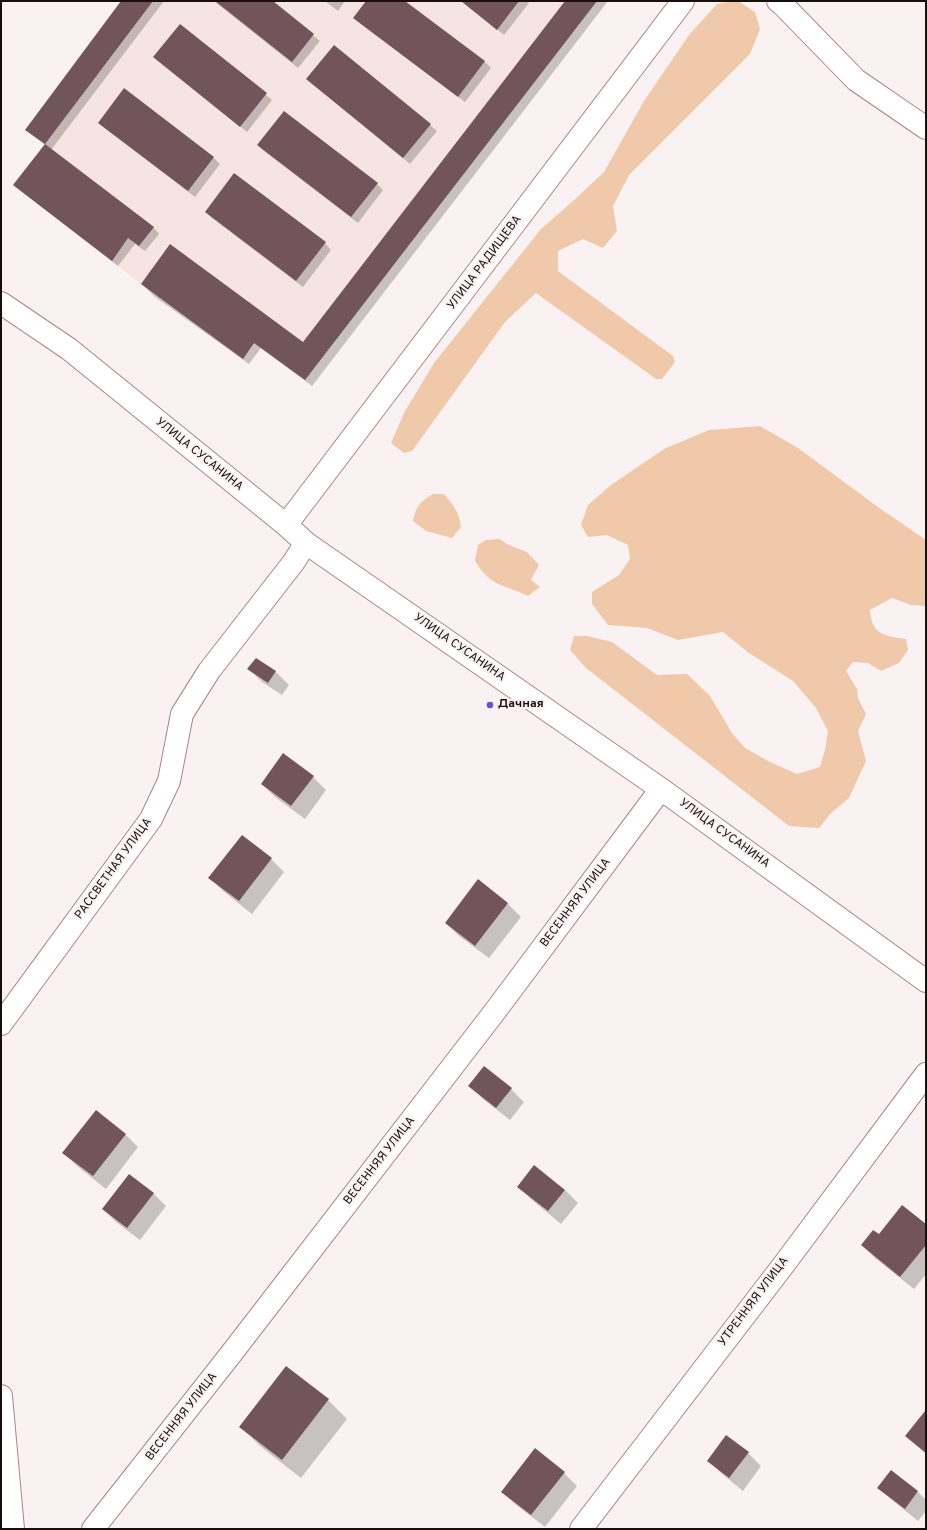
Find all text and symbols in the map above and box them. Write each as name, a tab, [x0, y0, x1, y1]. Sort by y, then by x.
street label: УЛИЦА РАДИЩЕВА	[445, 213, 525, 313]
street label: УЛИЦА СУСАНИНА	[152, 415, 246, 495]
street label: УЛИЦА СУСАНИНА	[410, 611, 508, 685]
place label: Дачная	[498, 698, 544, 712]
marker: Дачная	[485, 700, 495, 710]
street label: УЛИЦА СУСАНИНА	[676, 796, 772, 872]
street label: РАССВЕТНАЯ УЛИЦА	[72, 816, 156, 922]
street label: ВЕСЕННЯЯ УЛИЦА	[538, 856, 614, 950]
street label: ВЕСЕННЯЯ УЛИЦА	[341, 1114, 419, 1208]
street label: УТРЕННЯЯ УЛИЦА	[716, 1255, 792, 1349]
street label: ВЕСЕННЯЯ УЛИЦА	[143, 1370, 221, 1464]

